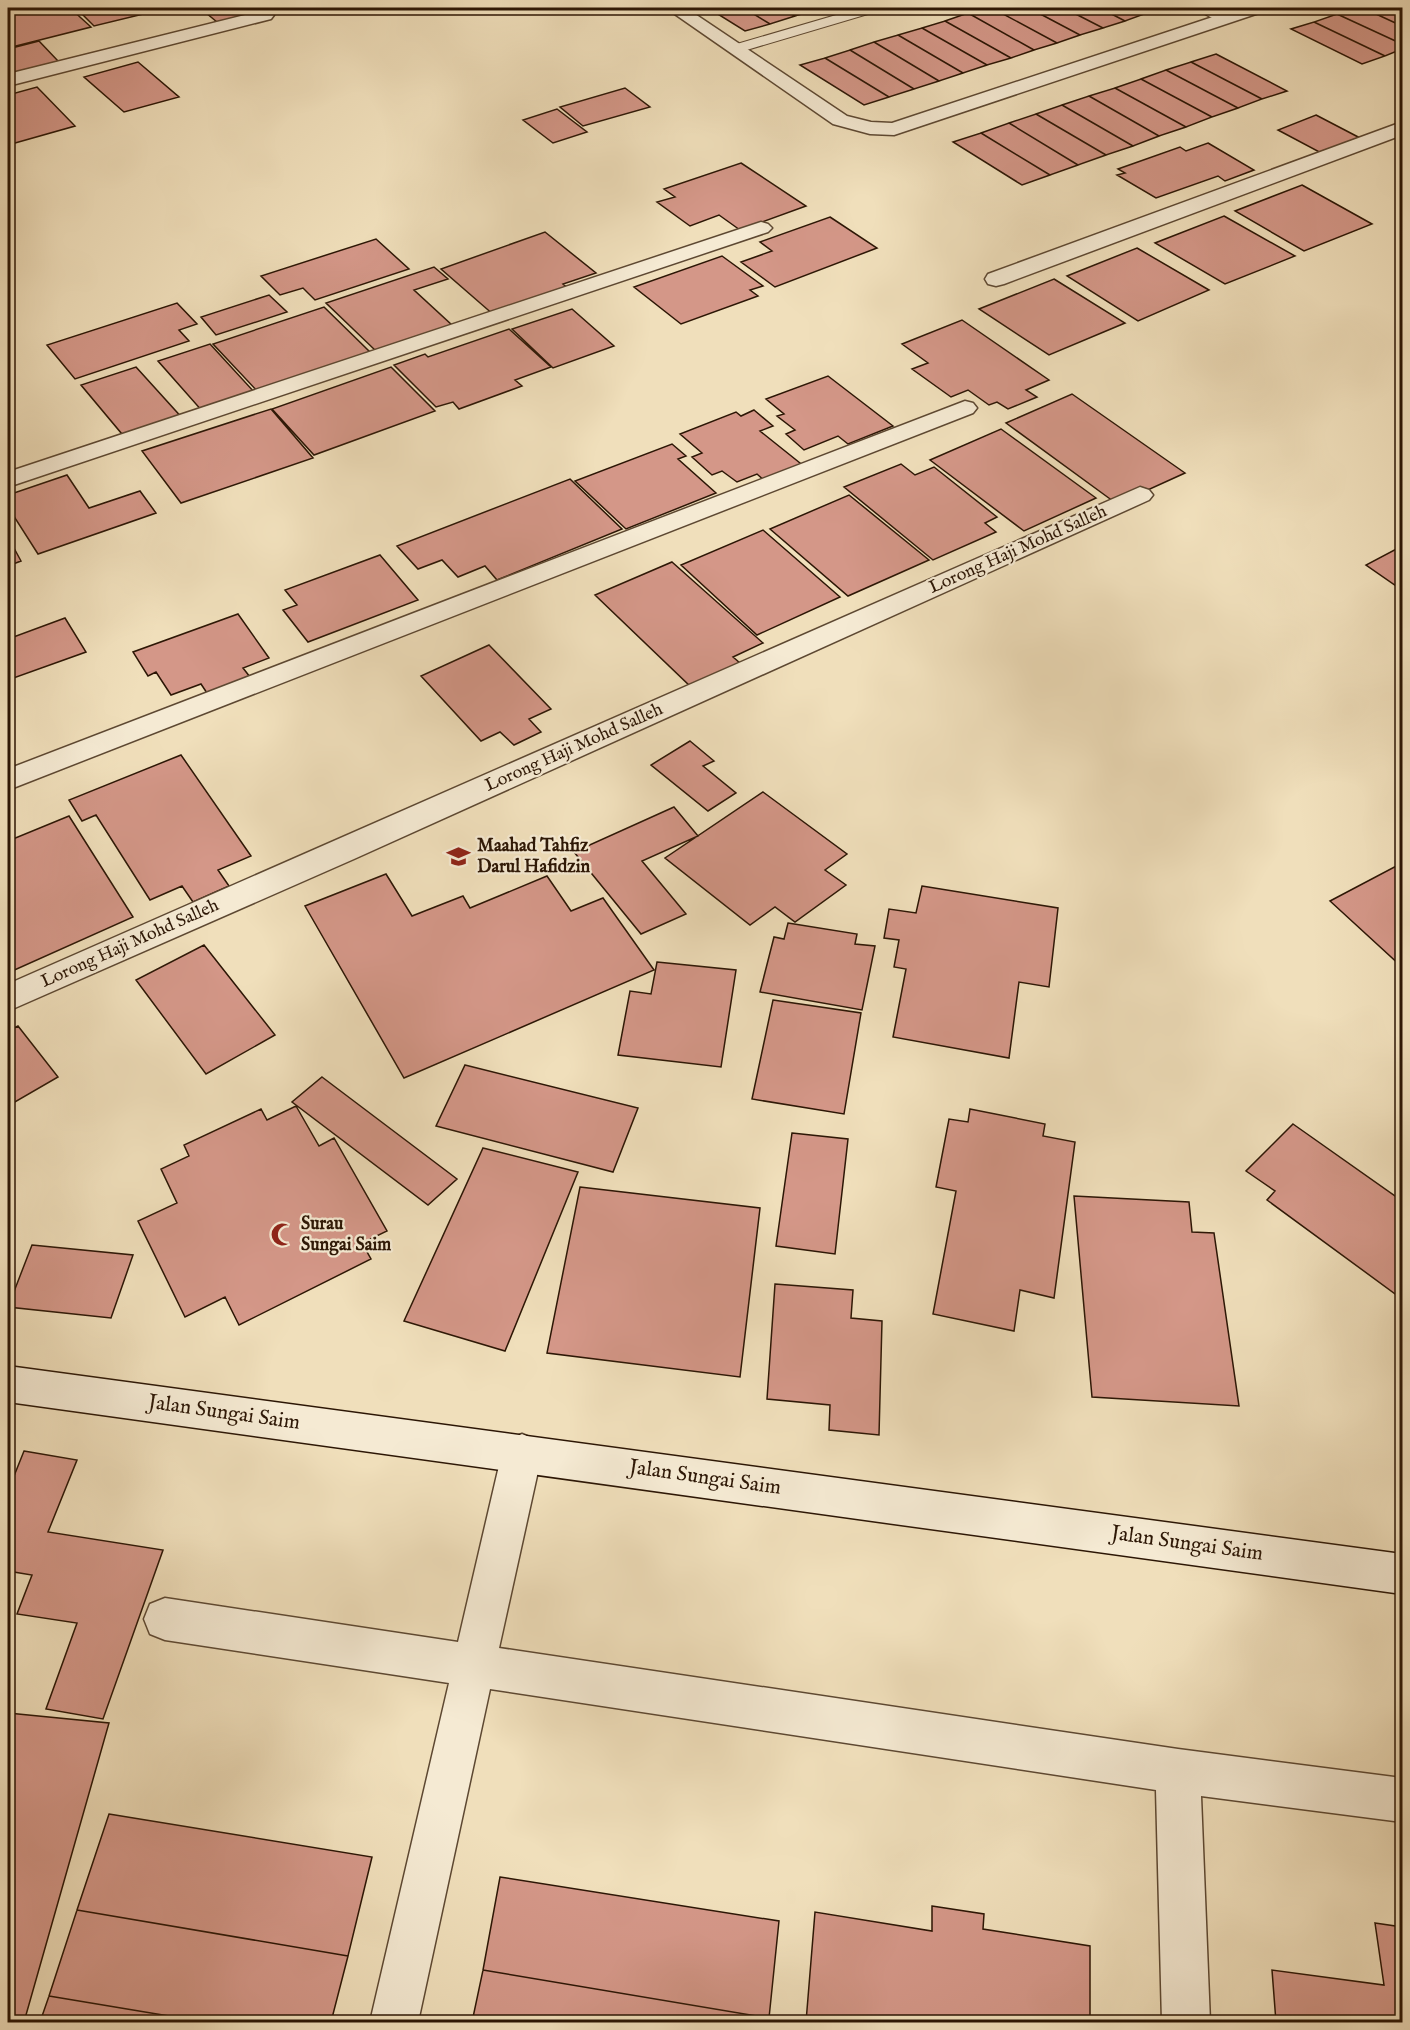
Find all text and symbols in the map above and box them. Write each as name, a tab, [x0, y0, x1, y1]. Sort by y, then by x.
street label: Lorong Haji Mohd Salleh	[925, 500, 1111, 600]
street label: Lorong Haji Mohd Salleh	[481, 698, 667, 798]
place label: Maahad Tahfiz Darul Hafidzin	[477, 835, 591, 879]
school or university icon: Maahad Tahfiz Darul Hafidzin	[446, 843, 472, 869]
street label: Lorong Haji Mohd Salleh	[37, 894, 223, 994]
place label: Surau Sungai Saim	[301, 1213, 391, 1257]
mosque icon: Surau Sungai Saim	[270, 1221, 296, 1247]
street label: Jalan Sungai Saim	[144, 1389, 302, 1437]
street label: Jalan Sungai Saim	[625, 1454, 783, 1502]
street label: Jalan Sungai Saim	[1107, 1520, 1265, 1568]

